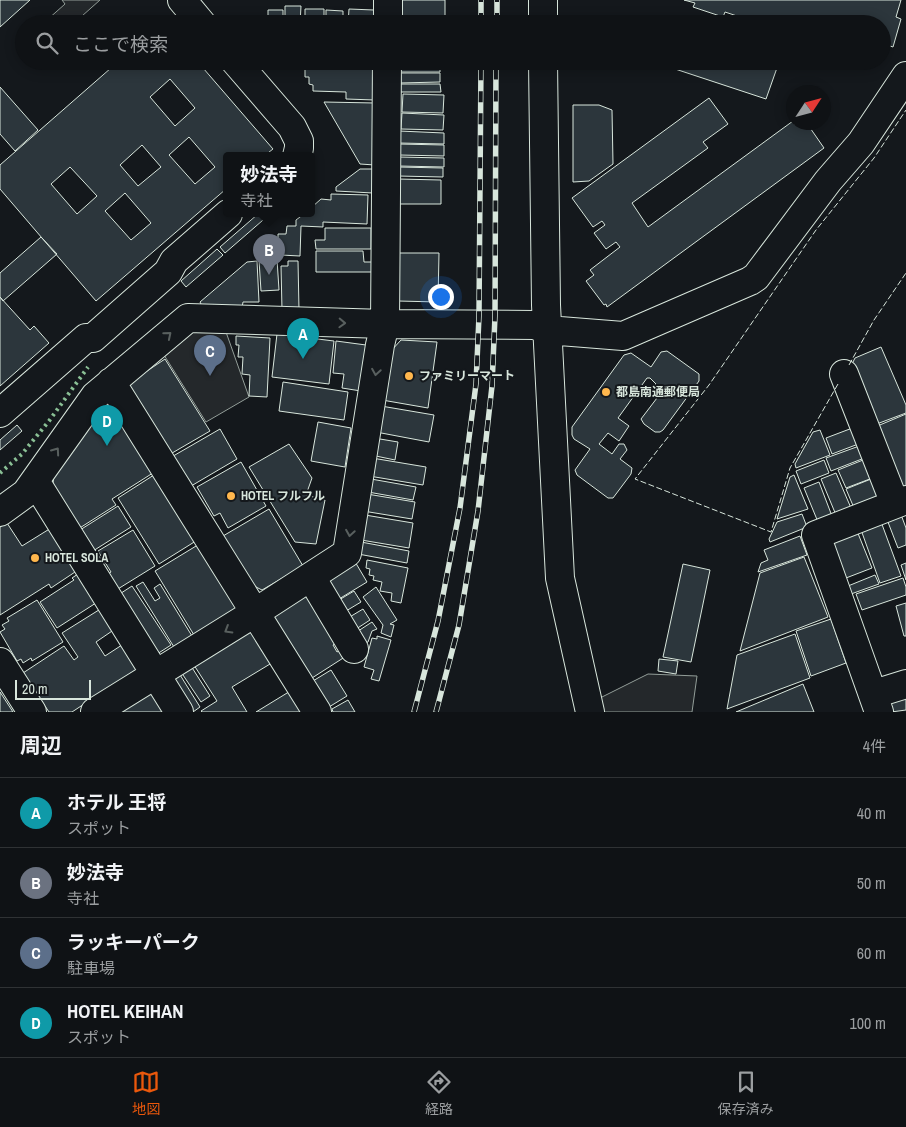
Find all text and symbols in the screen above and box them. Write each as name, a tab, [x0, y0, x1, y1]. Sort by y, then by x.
search box	[15, 15, 891, 70]
icon: search	[33, 29, 61, 57]
text: ここで検索	[73, 31, 168, 57]
north arrow	[786, 85, 831, 130]
popup	[223, 152, 315, 217]
text: 妙法寺	[240, 161, 298, 187]
text: 寺社	[240, 189, 273, 211]
pin: B	[253, 234, 285, 275]
your location	[428, 284, 454, 310]
pin: A	[287, 318, 319, 359]
one-way arrow	[338, 318, 346, 328]
one-way arrow	[162, 332, 171, 341]
pin: C	[194, 335, 226, 376]
one-way arrow	[371, 368, 381, 376]
place label: ファミリーマート	[419, 368, 515, 384]
marker: ファミリーマート	[403, 370, 415, 382]
place label: 都島南通郵便局	[616, 384, 700, 400]
marker: 都島南通郵便局	[600, 386, 612, 398]
pin: D	[91, 405, 123, 446]
one-way arrow	[50, 447, 59, 457]
place label: HOTEL フルフル	[241, 488, 325, 504]
marker: HOTEL フルフル	[225, 490, 237, 502]
one-way arrow	[346, 528, 356, 537]
place label: HOTEL SOLA	[45, 550, 109, 566]
marker: HOTEL SOLA	[29, 552, 41, 564]
one-way arrow	[224, 623, 233, 633]
scale bar	[15, 677, 91, 700]
text: 20 m	[22, 680, 48, 698]
text: 周辺	[20, 731, 62, 760]
text: 4件	[863, 735, 886, 757]
text: ホテル 王将	[67, 789, 166, 815]
text: A	[31, 802, 41, 824]
text: 40 m	[857, 802, 886, 824]
text: スポット	[67, 817, 131, 839]
text: 妙法寺	[67, 859, 124, 885]
text: B	[31, 872, 41, 894]
text: 50 m	[857, 872, 886, 894]
text: 寺社	[67, 887, 99, 909]
text: ラッキーパーク	[67, 929, 200, 955]
text: C	[31, 942, 41, 964]
text: 60 m	[857, 942, 886, 964]
text: 駐車場	[67, 957, 115, 979]
text: HOTEL KEIHAN	[67, 998, 184, 1024]
text: D	[31, 1012, 41, 1034]
text: 100 m	[850, 1012, 886, 1034]
text: スポット	[67, 1026, 131, 1048]
tab: 地図	[132, 1068, 160, 1118]
tab: 経路	[425, 1068, 453, 1118]
tab: 保存済み	[718, 1068, 774, 1118]

